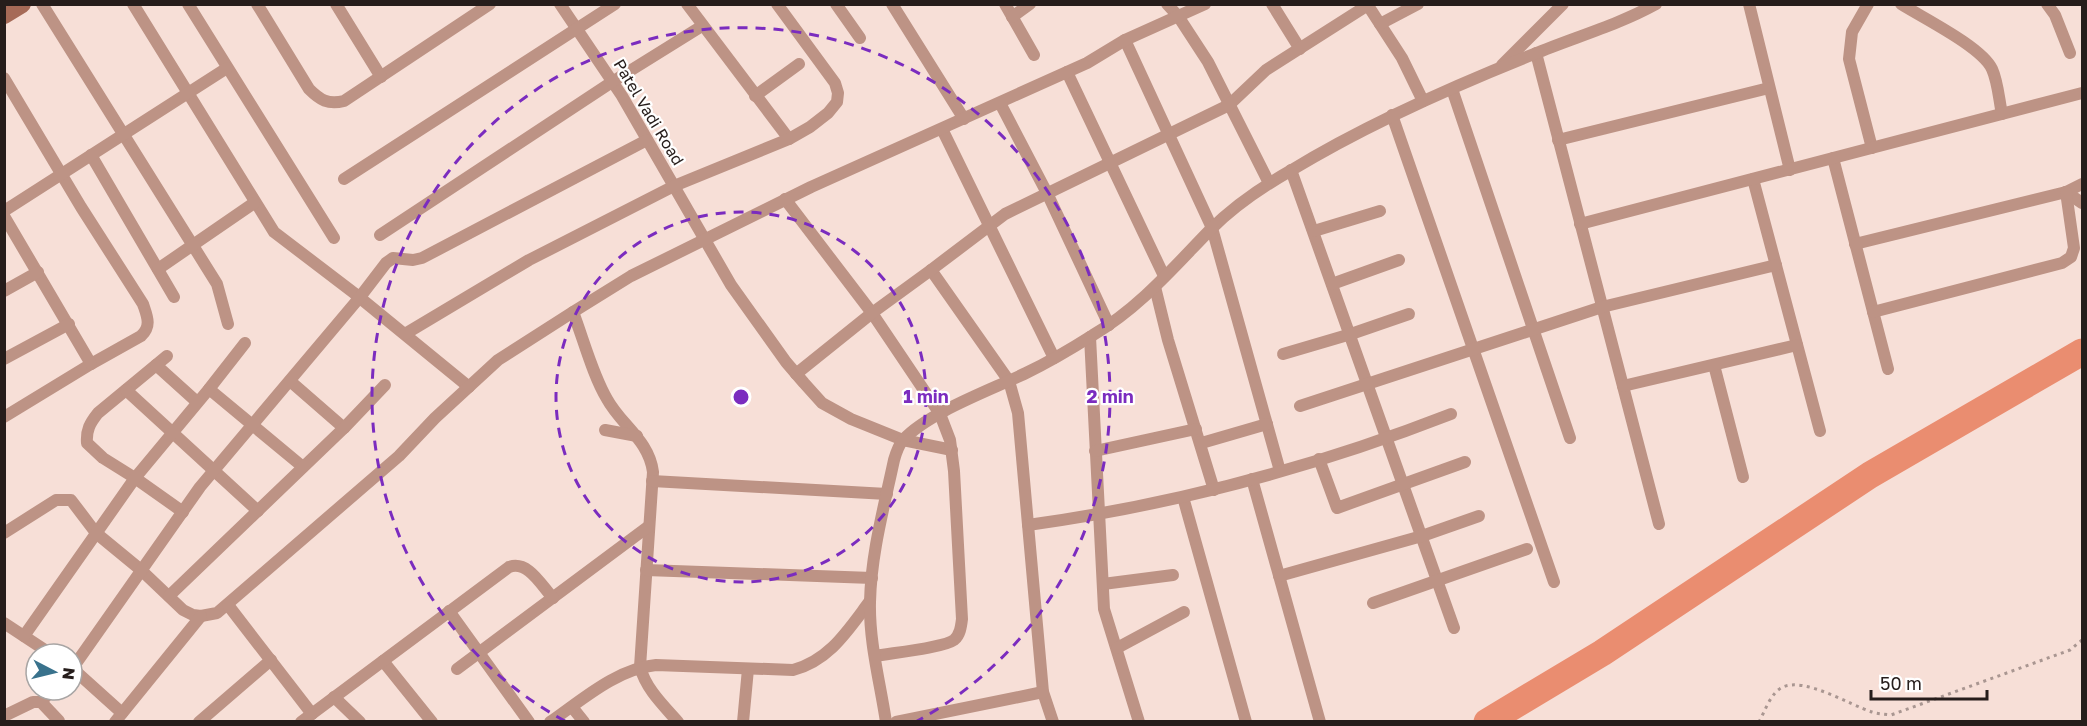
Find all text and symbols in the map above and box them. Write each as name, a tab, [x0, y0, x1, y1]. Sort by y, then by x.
street label: Patel Vadi Road	[609, 55, 689, 169]
text: 1 min	[903, 385, 949, 407]
text: 2 min	[1086, 385, 1134, 407]
centre of rings	[731, 387, 751, 407]
north arrow	[24, 642, 84, 702]
scale bar	[1871, 663, 1986, 701]
text: N	[58, 667, 80, 681]
text: 50 m	[1880, 672, 1922, 694]

